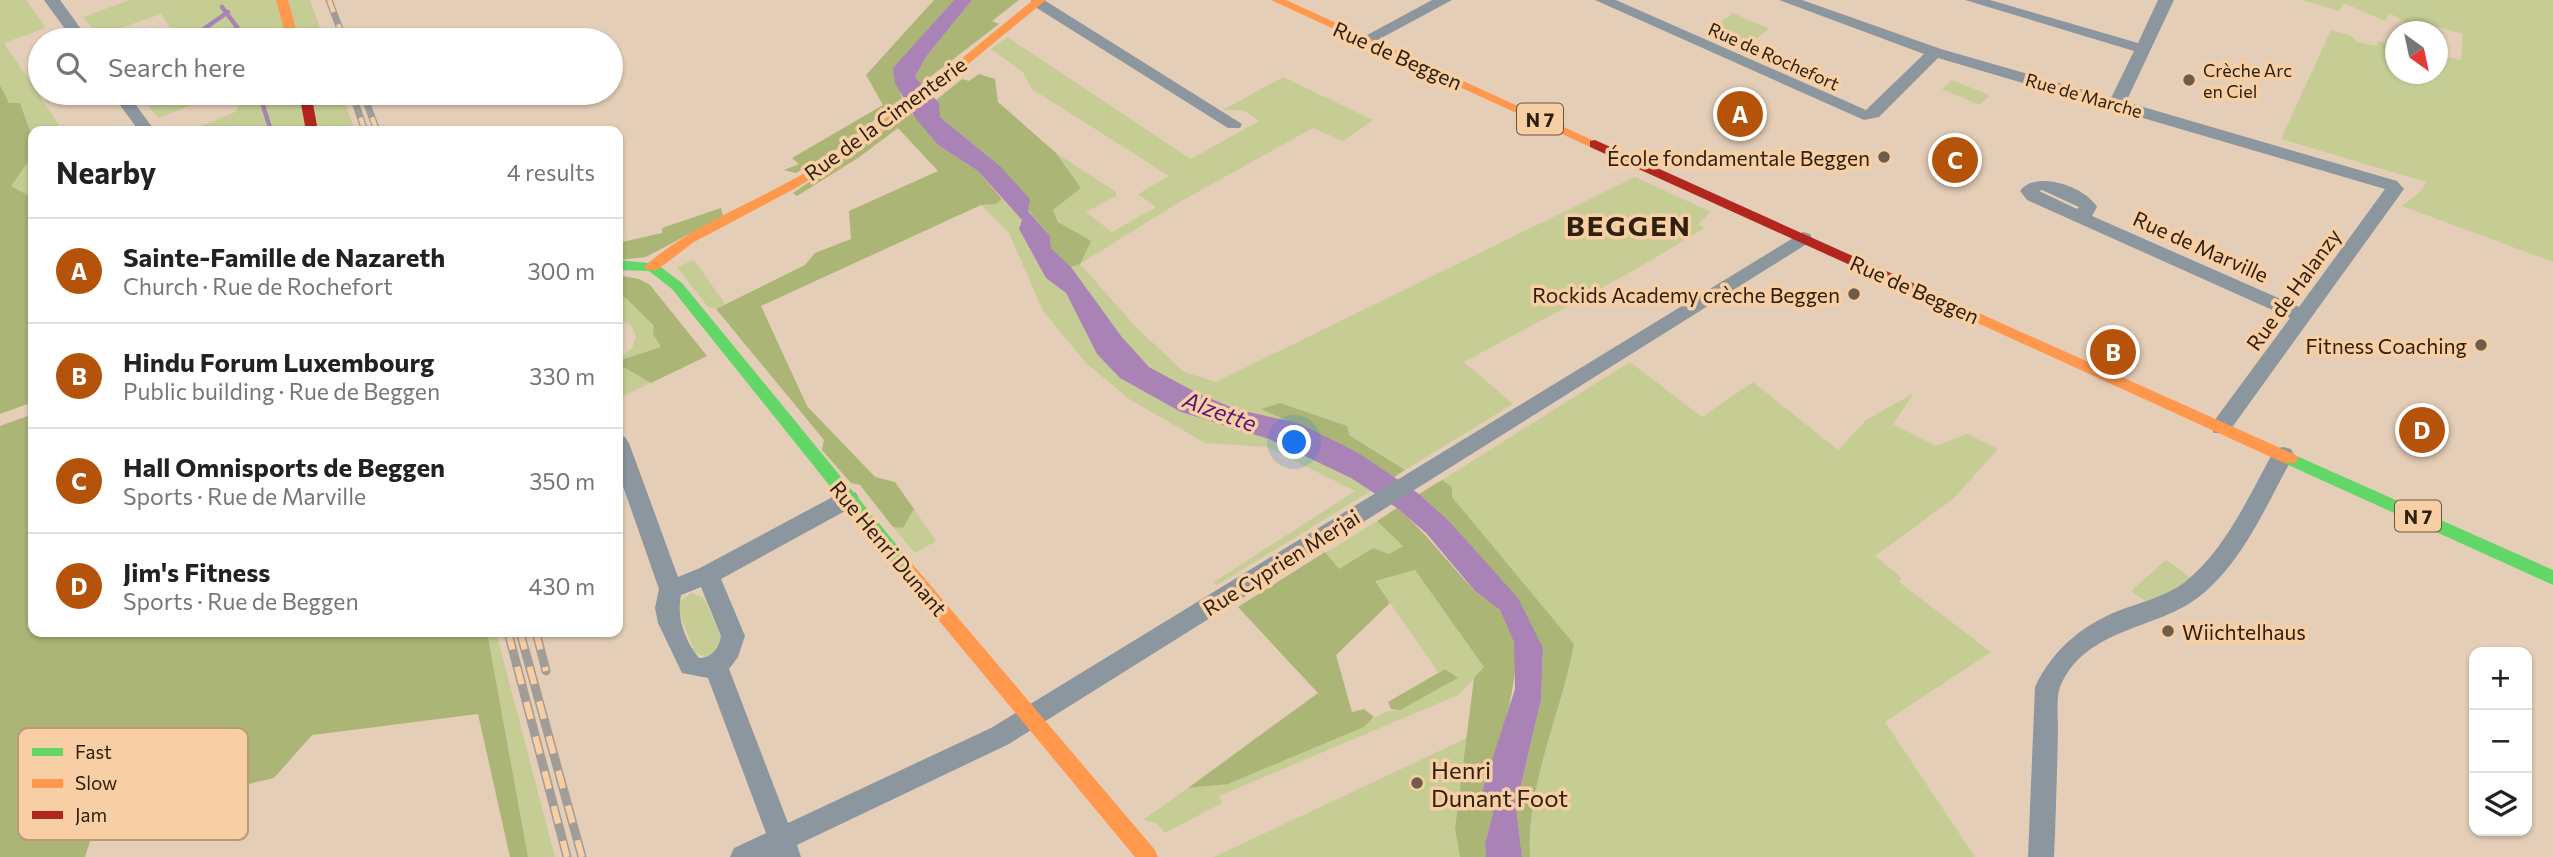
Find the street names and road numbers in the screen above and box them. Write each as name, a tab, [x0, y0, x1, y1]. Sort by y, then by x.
street label: Rue de Beggen	[1330, 15, 1466, 95]
street label: Rue de Rochefort	[1705, 17, 1843, 95]
street label: Rue de la Cimenterie	[799, 51, 971, 185]
street label: Rue de Marche	[2023, 68, 2145, 122]
road number: N 7	[1517, 104, 1563, 134]
street label: Rue de Marville	[2130, 205, 2272, 287]
street label: Rue de Halanzy	[2240, 223, 2346, 355]
street label: Rue de Beggen	[1847, 249, 1983, 329]
street label: Rue Henri Dunant	[825, 476, 953, 620]
road number: N 7	[2395, 500, 2441, 531]
street label: Rue Cyprien Merjai	[1198, 504, 1364, 620]

